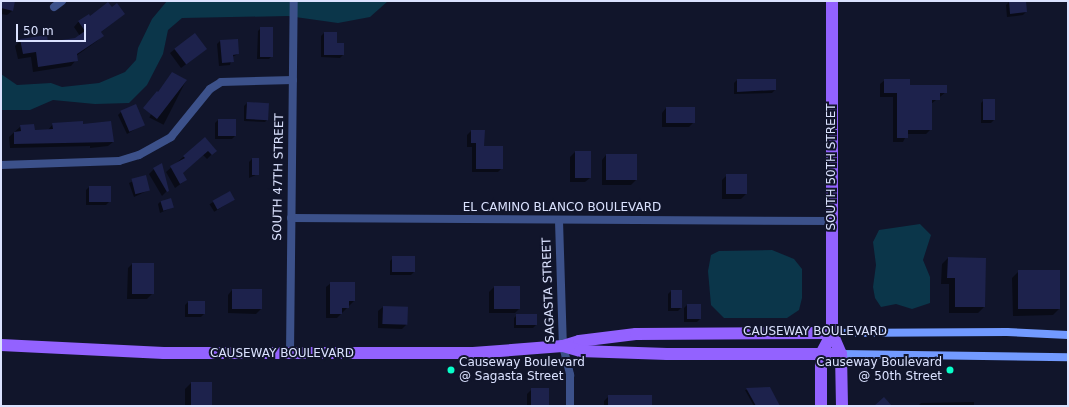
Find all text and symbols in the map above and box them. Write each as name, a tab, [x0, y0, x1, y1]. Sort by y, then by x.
scale bar	[18, 16, 88, 42]
text: 50 m	[23, 24, 54, 38]
street label: SOUTH 50TH STREET	[825, 103, 839, 231]
street label: SOUTH 47TH STREET	[271, 113, 287, 241]
street label: EL CAMINO BLANCO BOULEVARD	[463, 201, 661, 215]
street label: SAGASTA STREET	[540, 237, 558, 343]
street label: CAUSEWAY BOULEVARD	[743, 325, 887, 339]
street label: CAUSEWAY BOULEVARD	[210, 347, 354, 361]
place label: Causeway Boulevard @ Sagasta Street	[459, 356, 585, 384]
place label: Causeway Boulevard @ 50th Street	[816, 356, 942, 384]
marker: Causeway Boulevard @ Sagasta Street	[446, 365, 456, 375]
marker: Causeway Boulevard @ 50th Street	[945, 365, 955, 375]

